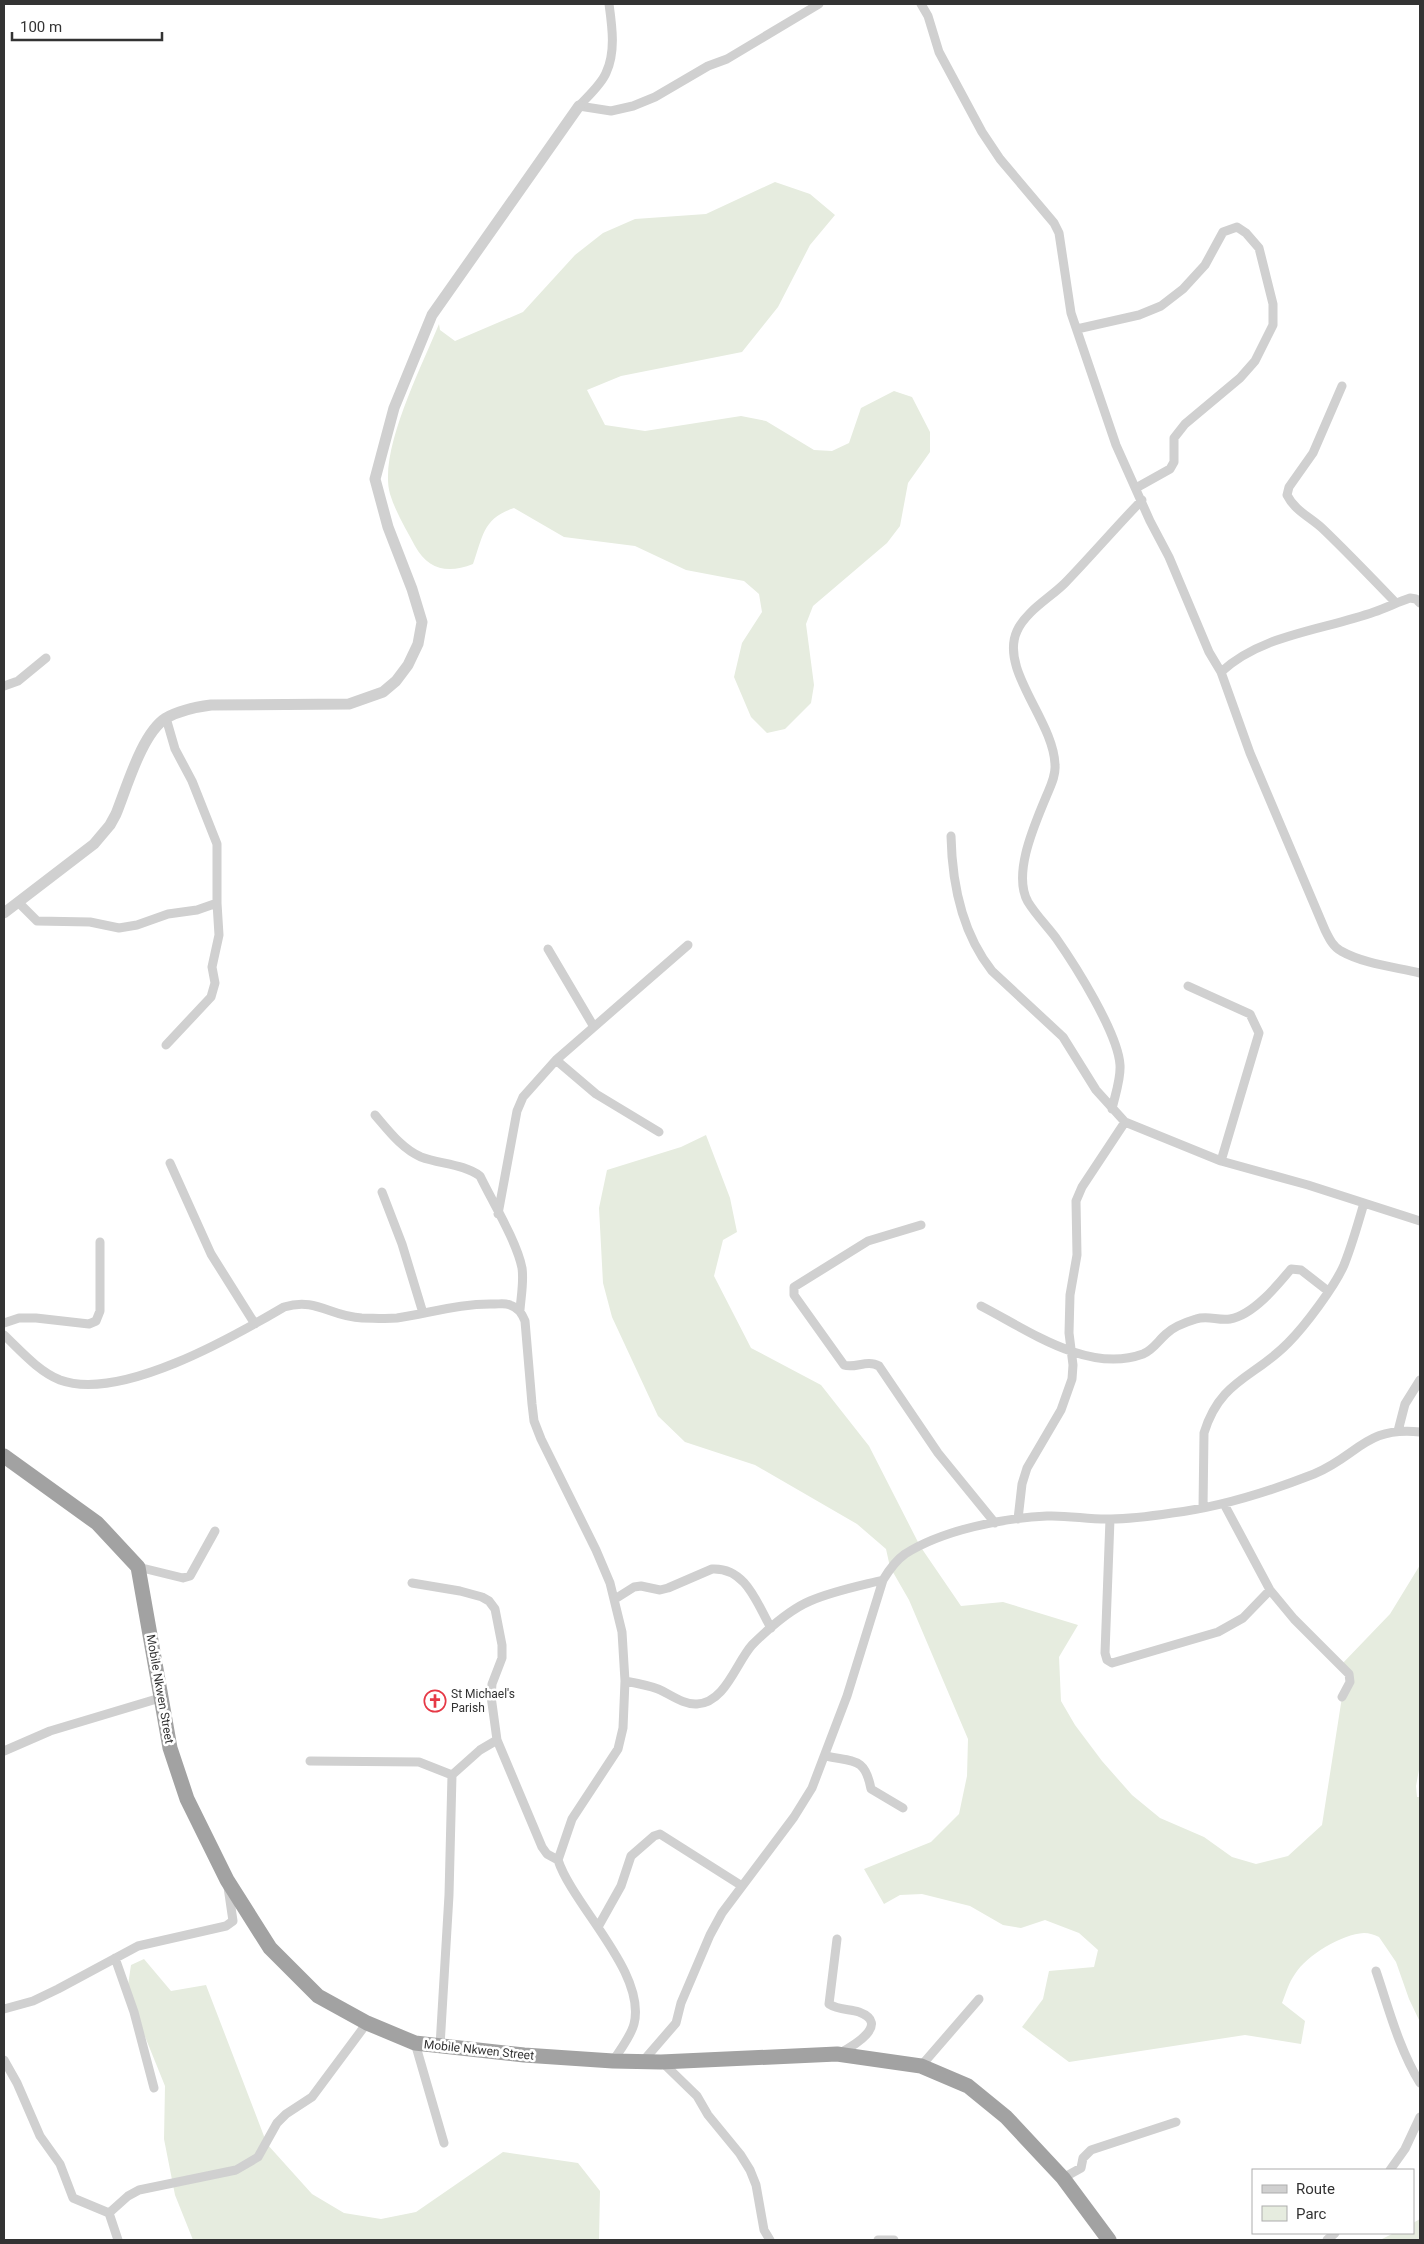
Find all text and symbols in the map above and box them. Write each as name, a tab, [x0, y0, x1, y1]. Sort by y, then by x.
scale bar	[12, 10, 162, 42]
text: 100 m	[20, 18, 62, 36]
street label: Mobile Nkwen Street	[144, 1633, 177, 1745]
place label: St Michael's Parish	[451, 1687, 515, 1715]
church icon: St Michael's Parish	[423, 1689, 447, 1713]
street label: Mobile Nkwen Street	[423, 2037, 535, 2063]
legend	[1252, 2169, 1414, 2234]
text: Route	[1296, 2180, 1335, 2198]
text: Parc	[1296, 2205, 1326, 2223]

